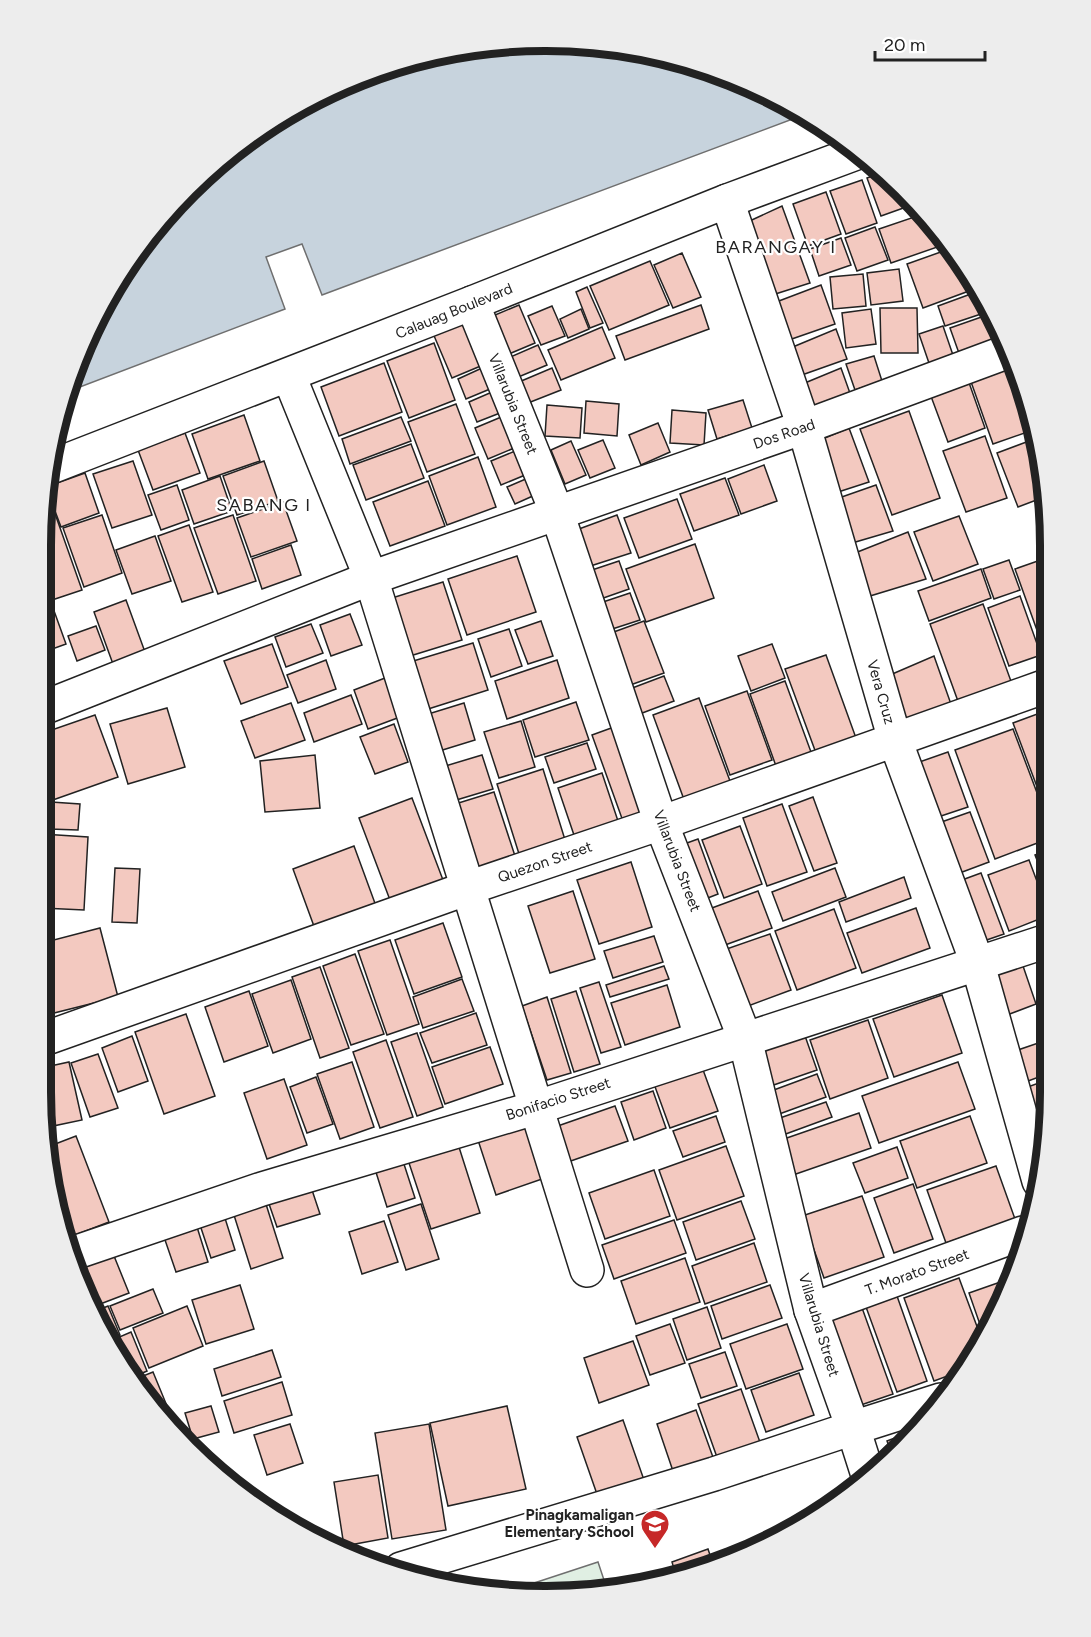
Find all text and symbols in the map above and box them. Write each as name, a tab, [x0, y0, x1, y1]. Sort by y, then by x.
scale bar	[875, 24, 984, 62]
text: 20 m	[884, 34, 925, 56]
district label: BARANGAY I	[715, 236, 837, 258]
street label: Calauag Boulevard	[393, 279, 515, 343]
street label: Villarubia Street	[485, 351, 542, 457]
street label: Dos Road	[751, 415, 817, 453]
district label: SABANG I	[216, 494, 312, 516]
street label: Vera Cruz	[863, 658, 899, 726]
street label: Villarubia Street	[649, 808, 705, 915]
street label: Quezon Street	[496, 837, 595, 887]
street label: Bonifacio Street	[503, 1074, 613, 1124]
street label: T. Morato Street	[863, 1245, 972, 1299]
street label: Villarubia Street	[795, 1271, 843, 1379]
place label: Pinagkamaligan Elementary School	[505, 1506, 634, 1541]
school or university icon: Pinagkamaligan Elementary School	[639, 1508, 671, 1550]

